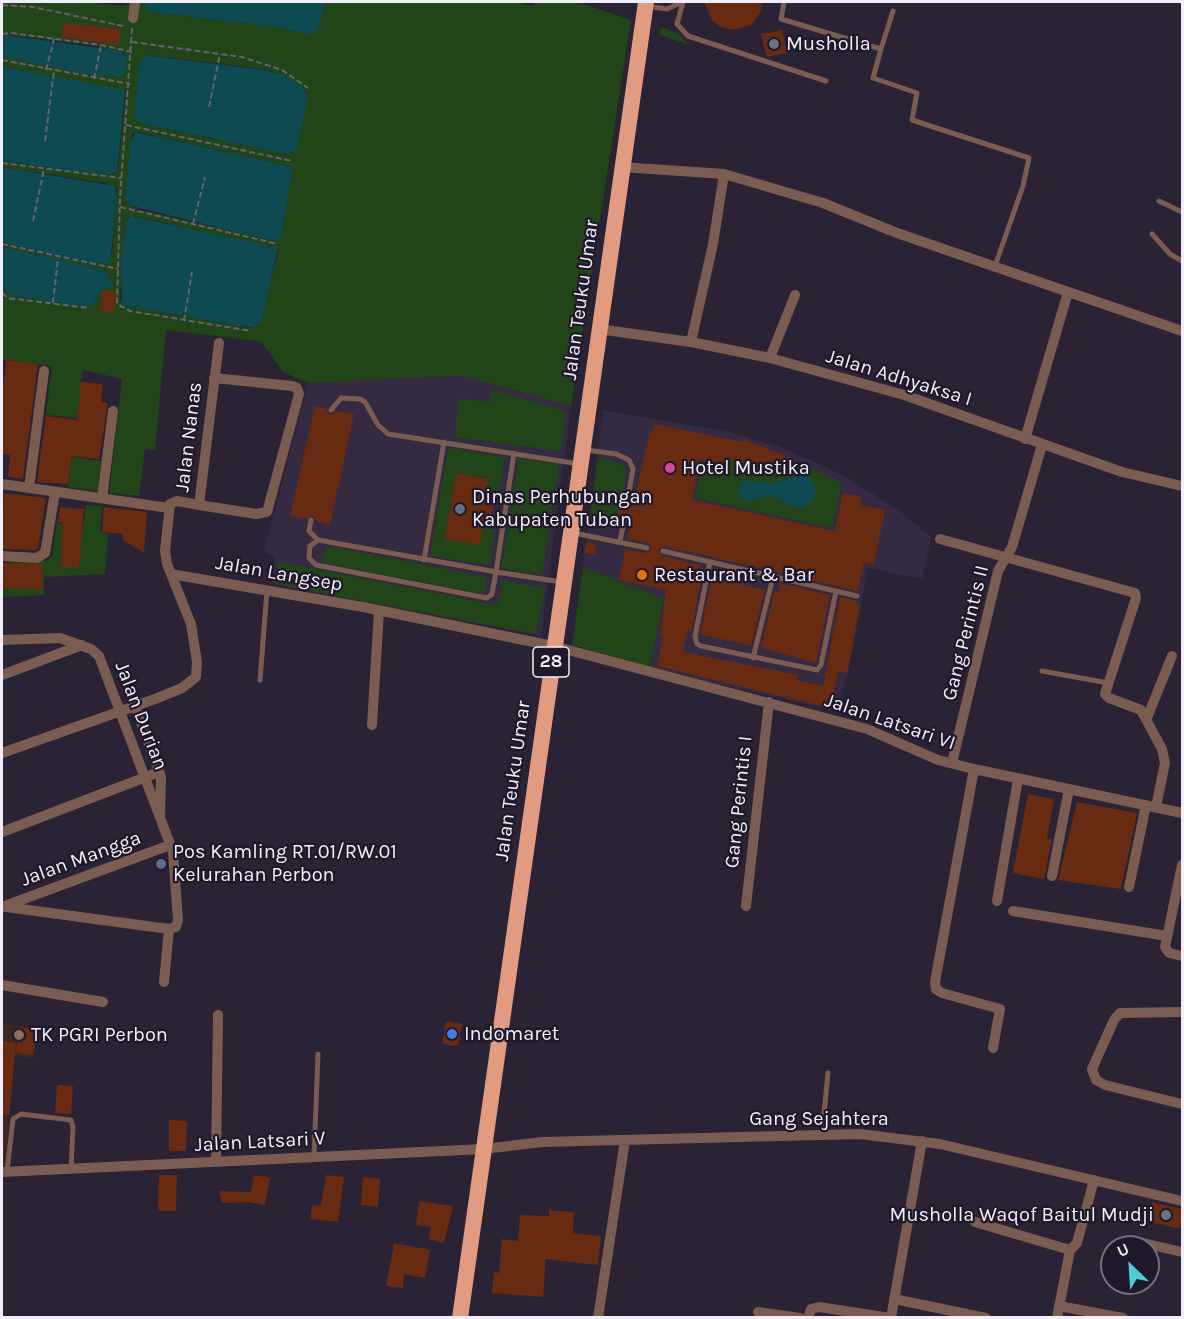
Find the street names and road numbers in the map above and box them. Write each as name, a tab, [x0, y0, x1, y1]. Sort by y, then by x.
street label: Jalan Teuku Umar	[558, 218, 604, 382]
street label: Jalan Adhyaksa I	[823, 344, 975, 412]
street label: Jalan Nanas	[170, 381, 208, 493]
street label: Jalan Langsep	[214, 551, 344, 597]
street label: Gang Perintis II	[938, 563, 994, 703]
road number: 28	[533, 647, 569, 677]
street label: Jalan Durian	[109, 658, 173, 774]
street label: Jalan Latsari VI	[821, 688, 959, 756]
street label: Jalan Teuku Umar	[490, 699, 536, 863]
street label: Gang Perintis I	[720, 735, 758, 869]
street label: Jalan Mangga	[18, 826, 144, 892]
street label: Gang Sejahtera	[749, 1107, 889, 1131]
street label: Jalan Latsari V	[194, 1127, 326, 1157]

